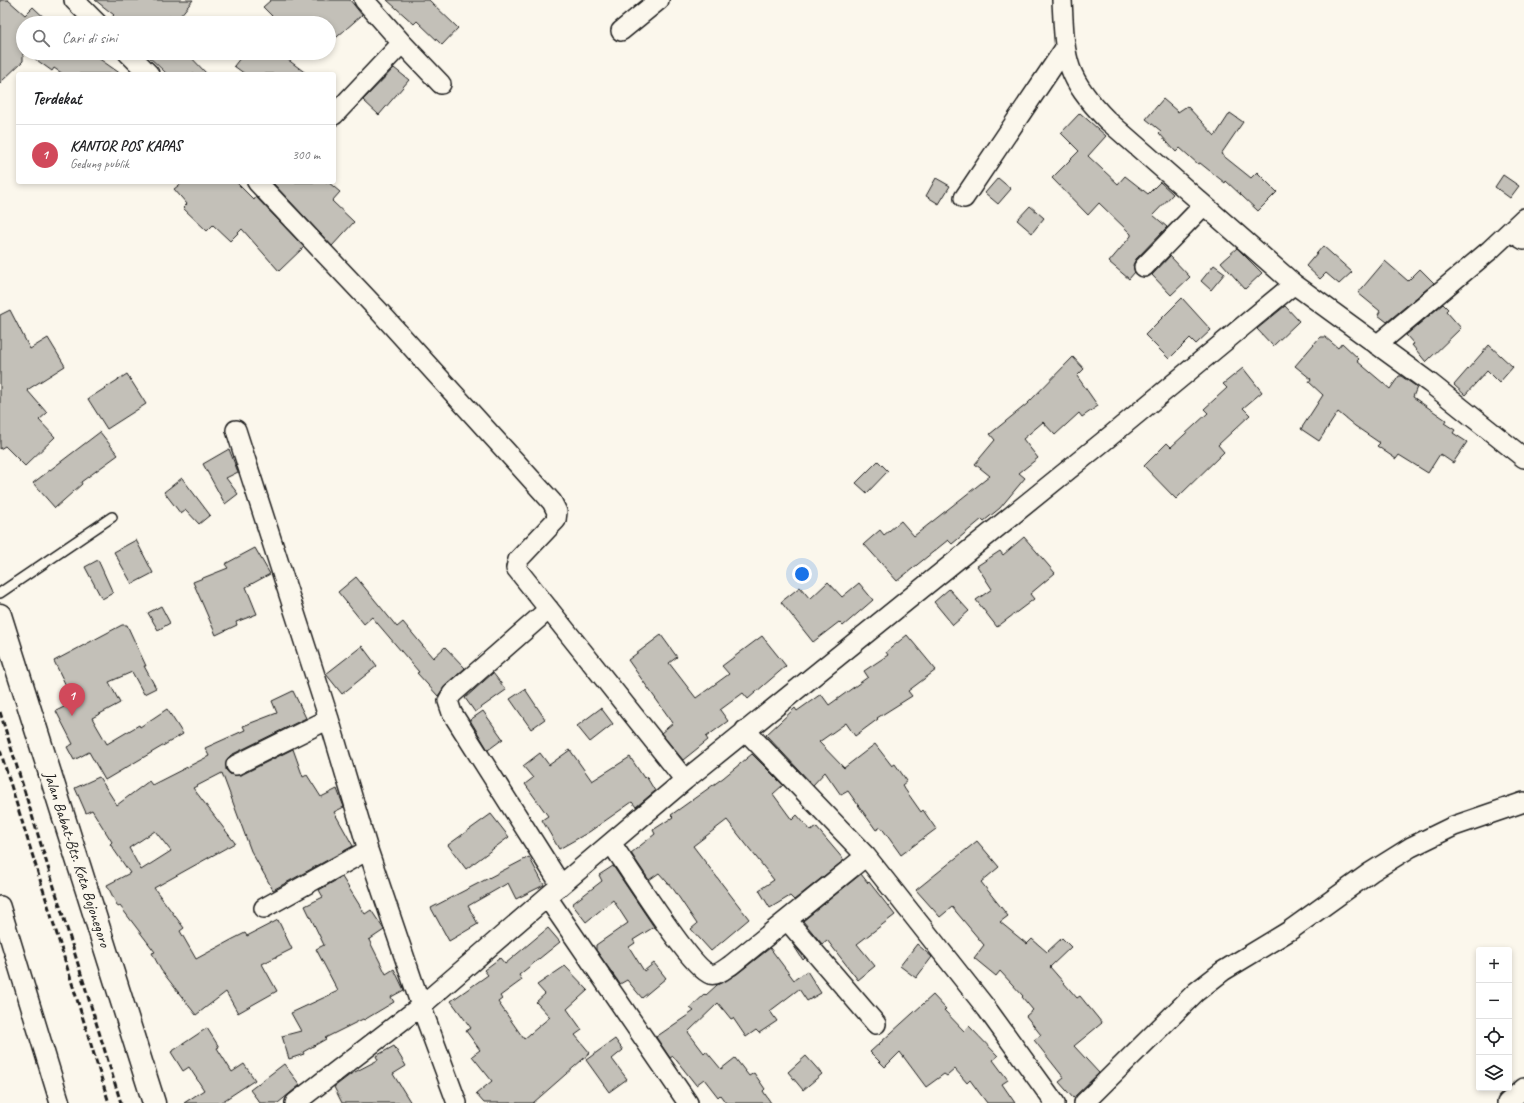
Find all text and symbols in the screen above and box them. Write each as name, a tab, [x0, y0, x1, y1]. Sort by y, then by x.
search box	[16, 16, 336, 60]
icon: search	[30, 27, 52, 49]
text: Cari di sini	[62, 29, 117, 48]
text: Terdekat	[32, 88, 82, 109]
text: KANTOR POS KAPAS	[70, 137, 182, 156]
text: 1	[42, 147, 48, 163]
text: 300 m	[292, 147, 320, 163]
text: Gedung publik	[70, 156, 129, 172]
your location	[792, 564, 812, 584]
pin: 1	[59, 683, 85, 716]
street label: Jalan Babat-Bts. Kota Bojonegoro	[39, 768, 115, 951]
map controls	[1476, 947, 1512, 1091]
button: +	[1476, 947, 1512, 983]
button: −	[1476, 983, 1512, 1019]
button: locate	[1476, 1019, 1512, 1055]
button: layers	[1476, 1055, 1512, 1091]

